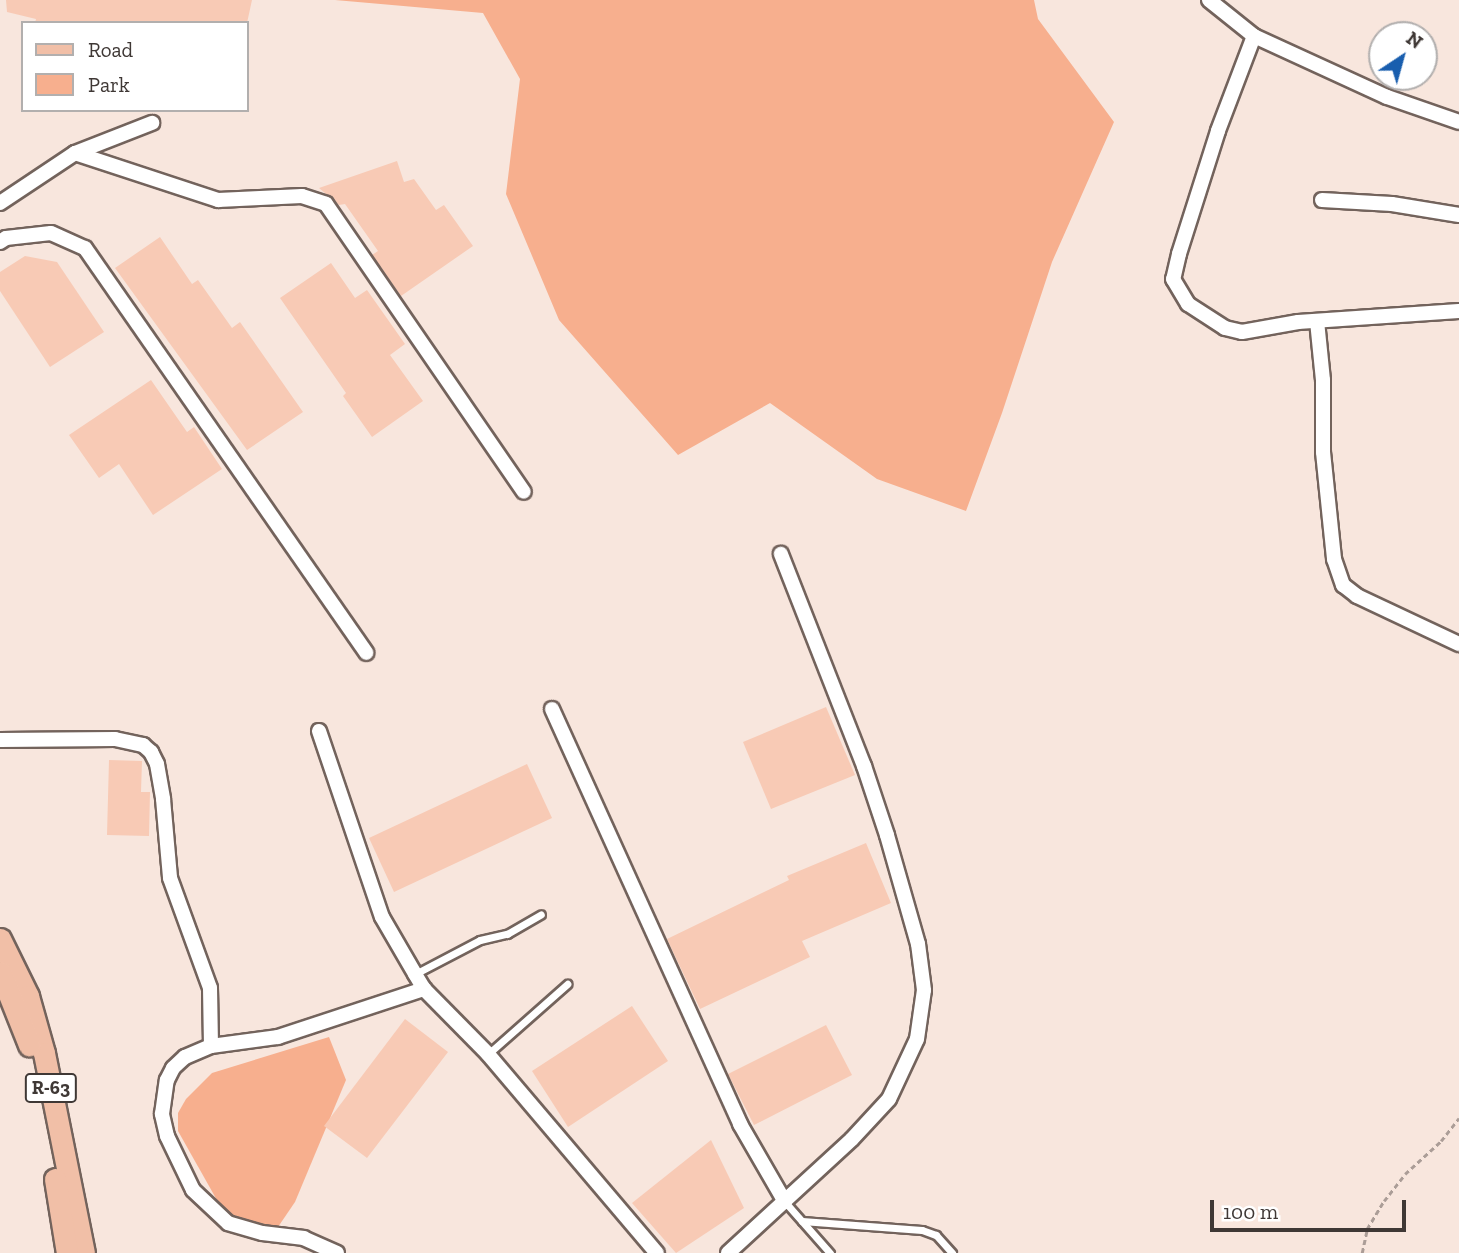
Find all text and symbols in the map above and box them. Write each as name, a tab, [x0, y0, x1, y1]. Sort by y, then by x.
legend	[21, 21, 248, 112]
north arrow	[1368, 21, 1438, 91]
text: N	[1402, 27, 1427, 54]
text: Road	[88, 37, 133, 62]
text: Park	[88, 72, 130, 97]
road number: R-63	[25, 1072, 77, 1104]
scale bar	[1214, 1186, 1410, 1230]
text: 100 m	[1223, 1199, 1278, 1224]

